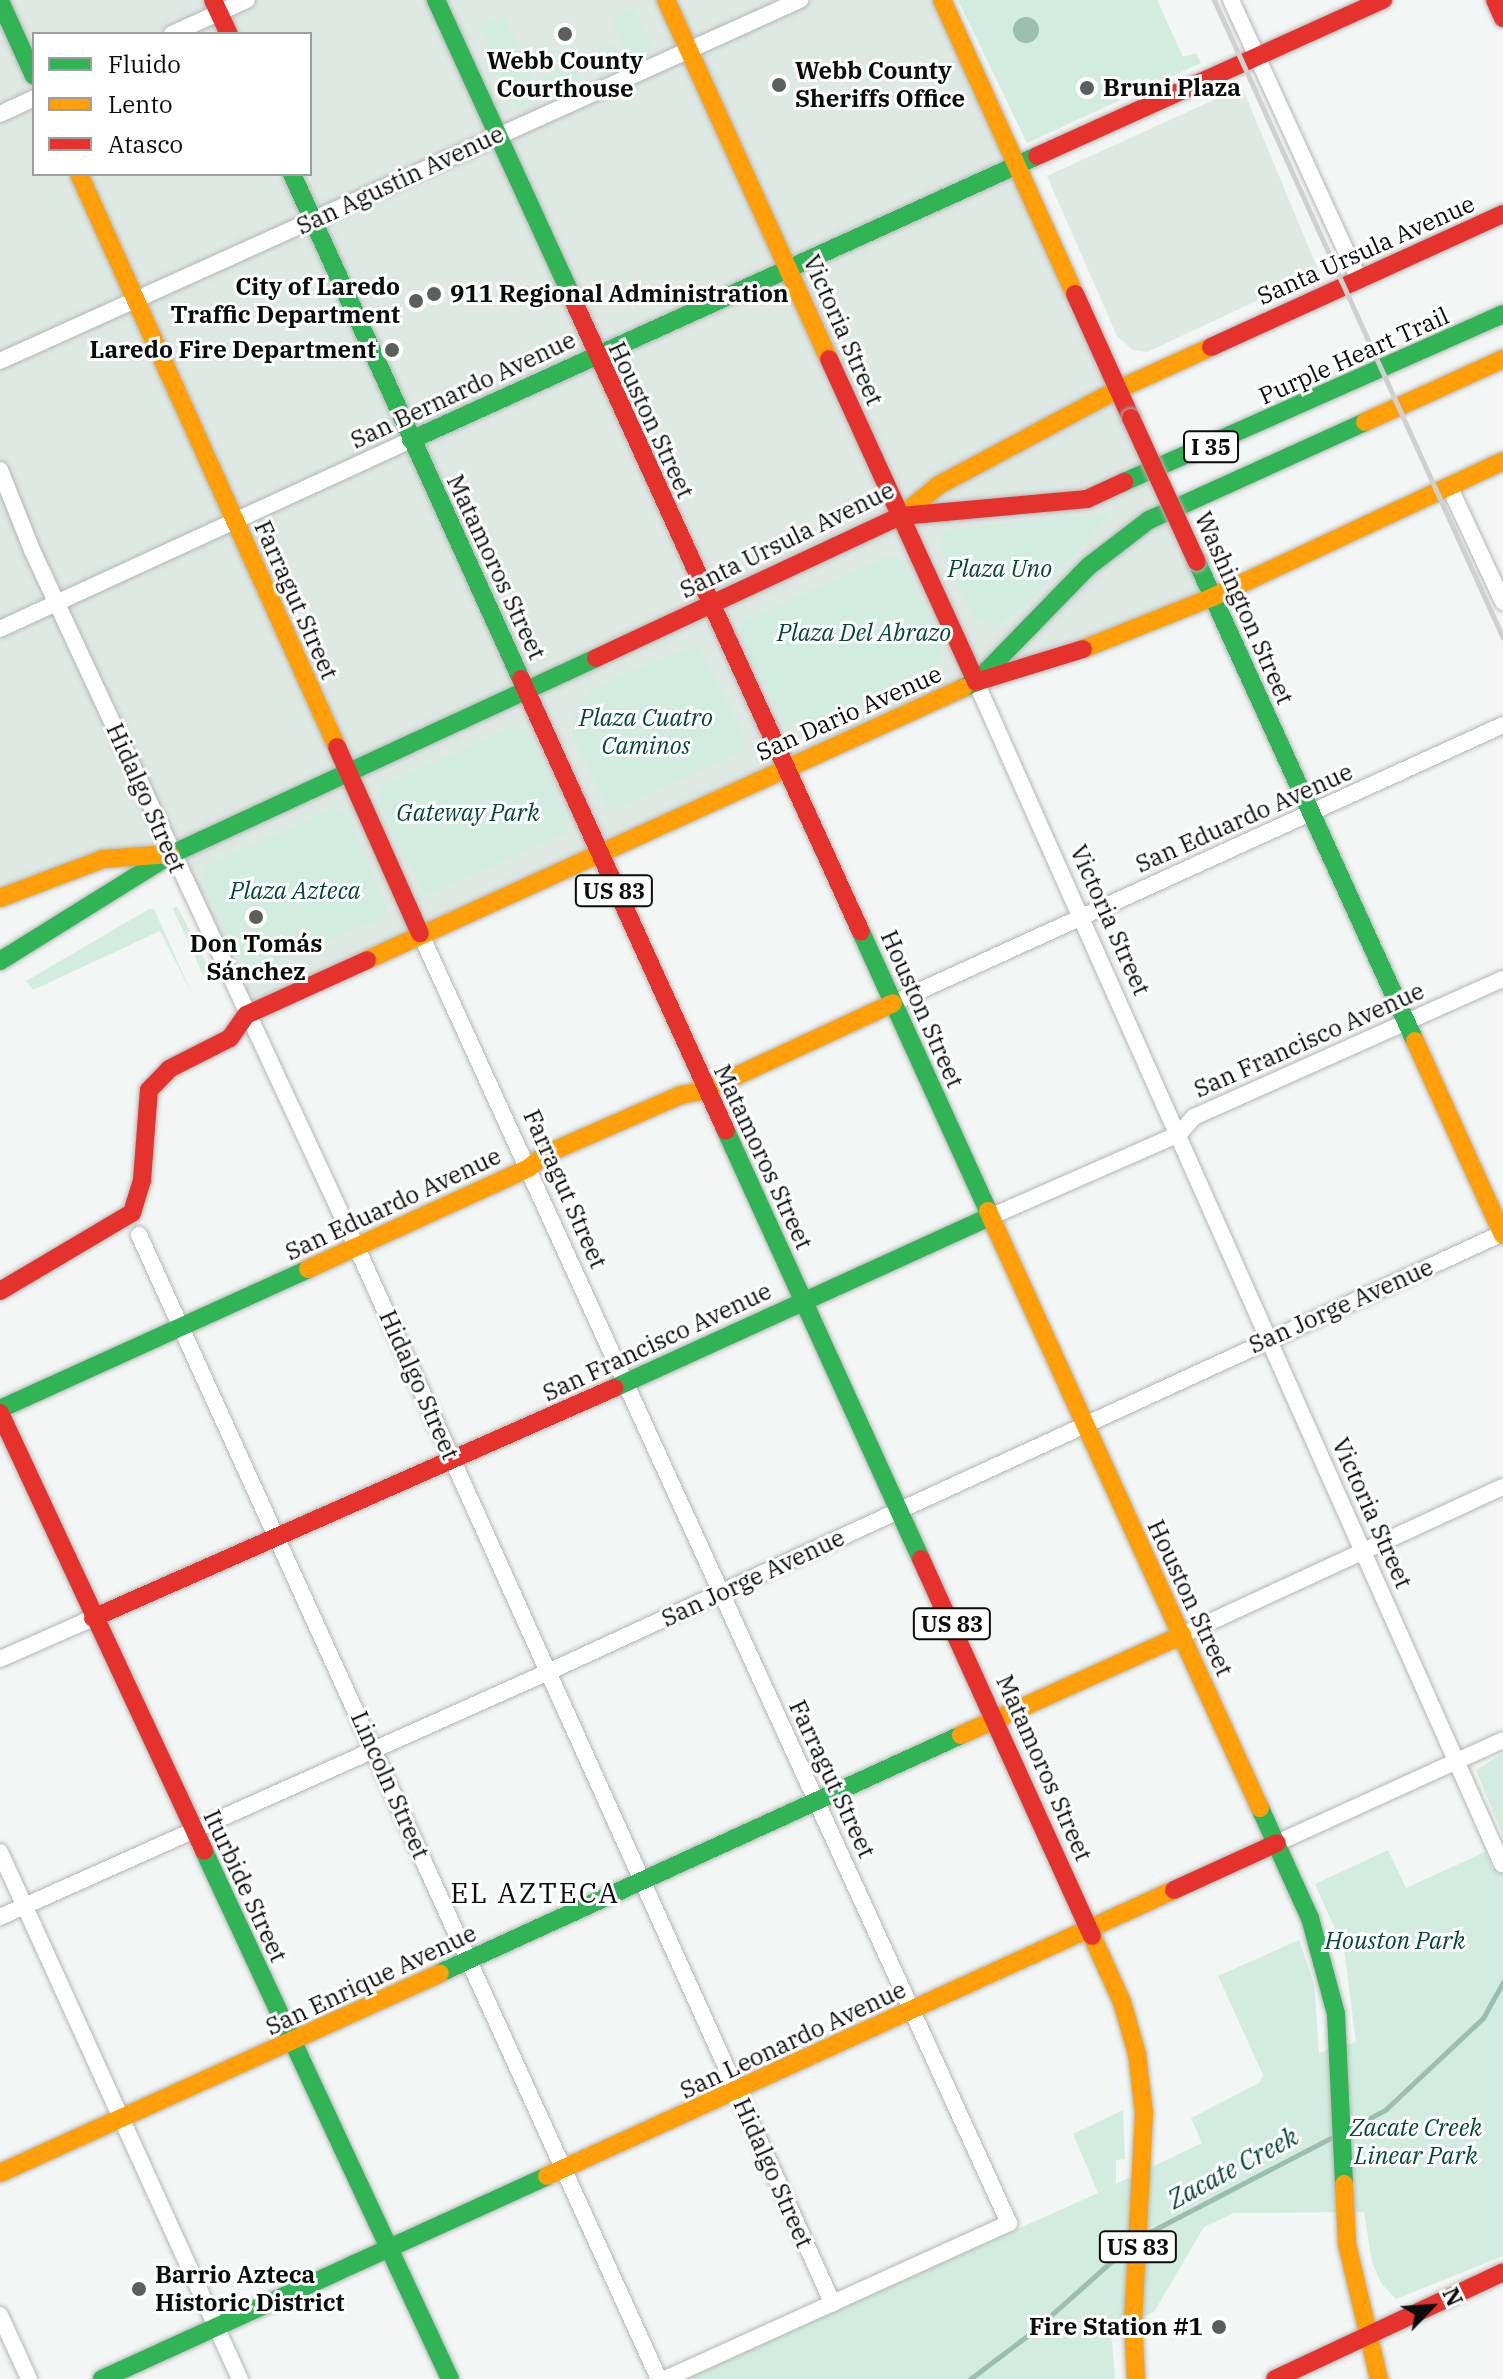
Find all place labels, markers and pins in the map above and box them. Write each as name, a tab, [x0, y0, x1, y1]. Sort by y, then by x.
marker: Webb County Courthouse	[556, 25, 574, 43]
place label: Webb County Courthouse	[487, 47, 643, 103]
place label: Webb County Sheriffs Office	[795, 57, 965, 113]
place label: Bruni Plaza	[1103, 74, 1241, 102]
marker: Webb County Sheriffs Office	[770, 76, 788, 94]
marker: Bruni Plaza	[1078, 79, 1096, 97]
place label: City of Laredo Traffic Department	[170, 273, 400, 329]
place label: 911 Regional Administration	[450, 280, 789, 308]
marker: 911 Regional Administration	[425, 285, 443, 303]
marker: City of Laredo Traffic Department	[407, 292, 425, 310]
place label: Laredo Fire Department	[89, 336, 376, 364]
marker: Laredo Fire Department	[383, 341, 401, 359]
marker: Don Tomás Sánchez	[247, 908, 265, 926]
place label: Don Tomás Sánchez	[190, 930, 322, 986]
place label: Barrio Azteca Historic District	[155, 2261, 345, 2317]
marker: Barrio Azteca Historic District	[130, 2280, 148, 2298]
place label: Fire Station #1	[1029, 2313, 1203, 2341]
marker: Fire Station #1	[1210, 2318, 1228, 2336]

